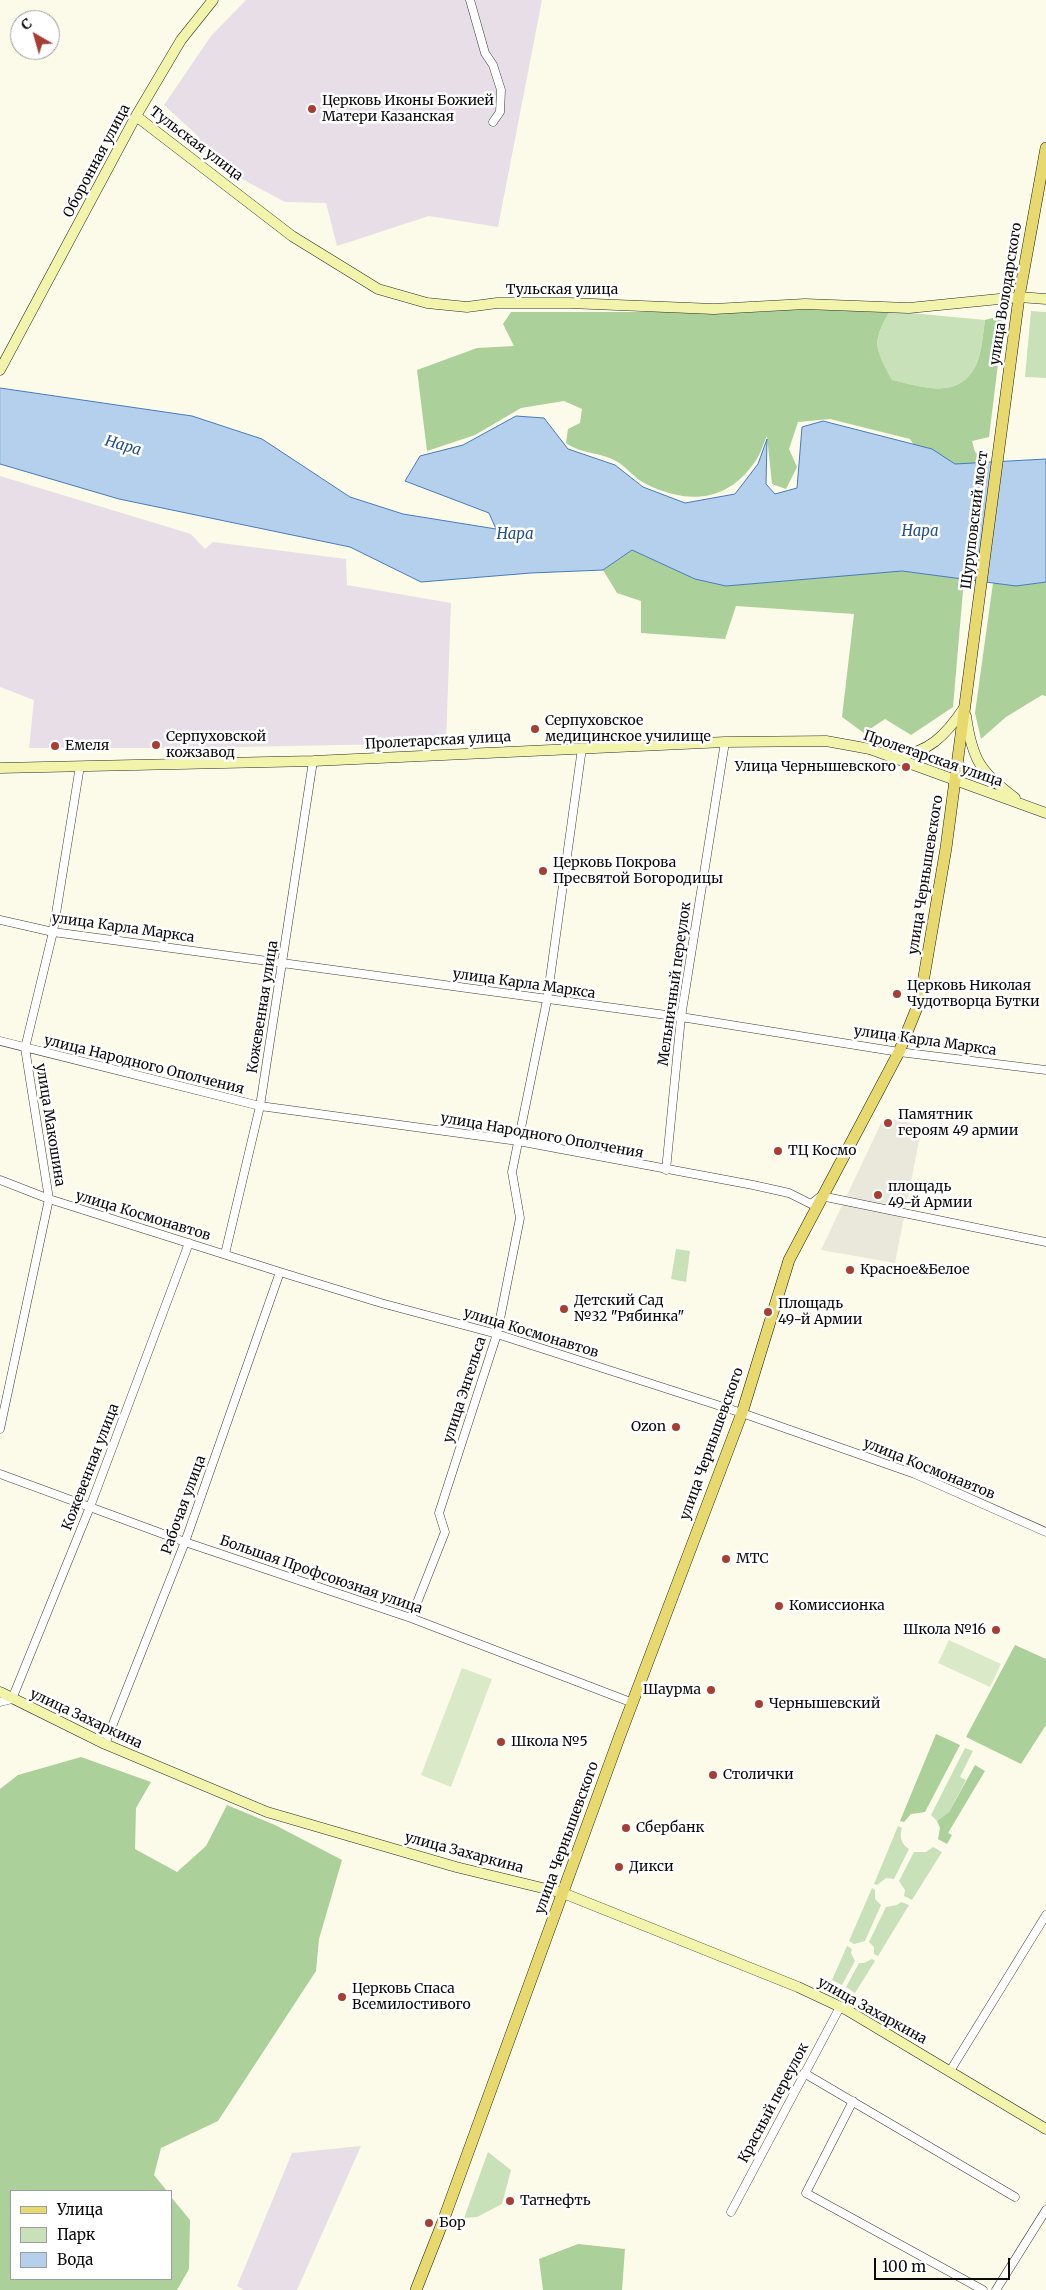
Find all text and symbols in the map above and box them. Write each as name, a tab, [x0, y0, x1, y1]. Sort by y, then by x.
north arrow	[10, 10, 60, 60]
text: С	[17, 14, 36, 34]
place label: Церковь Иконы Божией Матери Казанская	[322, 93, 494, 125]
street label: Оборонная улица	[60, 101, 134, 221]
street label: Тульская улица	[146, 103, 246, 185]
marker: Церковь Иконы Божией Матери Казанская	[306, 103, 318, 115]
street label: улица Володарского	[986, 222, 1026, 366]
street label: Тульская улица	[506, 282, 618, 298]
water label: Нара	[103, 432, 143, 460]
street label: Шуруповский мост	[958, 450, 992, 590]
water label: Нара	[901, 523, 939, 541]
water label: Нара	[496, 526, 534, 544]
place label: Серпуховское медицинское училище	[545, 713, 711, 746]
marker: Серпуховское медицинское училище	[529, 723, 541, 735]
street label: Пролетарская улица	[861, 727, 1005, 791]
place label: Серпуховской кожзавод	[166, 729, 266, 762]
street label: Пролетарская улица	[365, 729, 511, 753]
place label: Емеля	[65, 738, 109, 754]
marker: Серпуховской кожзавод	[150, 739, 162, 751]
marker: Емеля	[49, 740, 61, 752]
place label: Улица Чернышевского	[735, 759, 896, 775]
marker: Улица Чернышевского	[900, 761, 912, 773]
street label: улица Чернышевского	[905, 794, 947, 956]
place label: Церковь Покрова Пресвятой Богородицы	[553, 855, 723, 888]
marker: Церковь Покрова Пресвятой Богородицы	[537, 865, 549, 877]
street label: Мельничный переулок	[655, 901, 695, 1067]
street label: улица Карла Маркса	[51, 910, 195, 946]
street label: Кожевенная улица	[244, 939, 282, 1075]
street label: улица Карла Маркса	[452, 966, 596, 1002]
place label: Церковь Николая Чудотворца Бутки	[907, 978, 1040, 1010]
marker: Церковь Николая Чудотворца Бутки	[891, 988, 903, 1000]
street label: улица Карла Маркса	[853, 1023, 997, 1059]
street label: улица Народного Ополчения	[42, 1032, 246, 1098]
street label: улица Макошина	[32, 1062, 68, 1188]
place label: Памятник героям 49 армии	[898, 1107, 1018, 1140]
street label: улица Народного Ополчения	[439, 1110, 645, 1162]
marker: Памятник героям 49 армии	[882, 1117, 894, 1129]
place label: ТЦ Космо	[788, 1143, 856, 1159]
marker: ТЦ Космо	[772, 1145, 784, 1157]
place label: площадь 49-й Армии	[888, 1179, 972, 1212]
street label: улица Космонавтов	[73, 1187, 213, 1245]
marker: площадь 49-й Армии	[872, 1189, 884, 1201]
place label: Красное&Белое	[860, 1262, 970, 1278]
marker: Красное&Белое	[844, 1264, 856, 1276]
place label: Детский Сад №32 "Рябинка"	[574, 1293, 685, 1325]
place label: Площадь 49-й Армии	[778, 1296, 862, 1328]
marker: Детский Сад №32 "Рябинка"	[558, 1303, 570, 1315]
street label: улица Космонавтов	[461, 1304, 601, 1362]
marker: Площадь 49-й Армии	[762, 1306, 774, 1318]
street label: улица Энгельса	[440, 1335, 490, 1445]
street label: улица Чернышевского	[677, 1365, 747, 1523]
street label: Кожевенная улица	[59, 1401, 123, 1533]
place label: Ozon	[631, 1419, 666, 1435]
marker: Ozon	[670, 1421, 682, 1433]
street label: улица Космонавтов	[861, 1435, 997, 1503]
street label: Рабочая улица	[158, 1453, 210, 1557]
street label: Большая Профсоюзная улица	[217, 1532, 425, 1618]
place label: МТС	[736, 1551, 769, 1567]
marker: МТС	[720, 1553, 732, 1565]
place label: Комиссионка	[789, 1598, 885, 1614]
marker: Комиссионка	[773, 1600, 785, 1612]
place label: Школа №16	[903, 1622, 986, 1638]
marker: Школа №16	[990, 1624, 1002, 1636]
place label: Шаурма	[643, 1682, 701, 1698]
marker: Шаурма	[705, 1684, 717, 1696]
street label: улица Захаркина	[27, 1686, 145, 1752]
place label: Чернышевский	[769, 1696, 880, 1712]
marker: Чернышевский	[753, 1698, 765, 1710]
place label: Школа №5	[511, 1734, 588, 1750]
marker: Школа №5	[495, 1736, 507, 1748]
street label: улица Чернышевского	[532, 1759, 602, 1917]
place label: Столички	[723, 1767, 794, 1783]
marker: Столички	[707, 1769, 719, 1781]
place label: Сбербанк	[636, 1820, 704, 1836]
marker: Сбербанк	[620, 1822, 632, 1834]
street label: улица Захаркина	[403, 1829, 525, 1877]
place label: Дикси	[629, 1859, 674, 1875]
marker: Дикси	[613, 1861, 625, 1873]
street label: улица Захаркина	[815, 1974, 929, 2048]
place label: Церковь Спаса Всемилостивого	[352, 1981, 471, 2014]
marker: Церковь Спаса Всемилостивого	[336, 1991, 348, 2003]
street label: Красный переулок	[735, 2040, 813, 2166]
legend	[10, 2190, 172, 2280]
place label: Татнефть	[520, 2193, 590, 2209]
marker: Татнефть	[504, 2195, 516, 2207]
text: Улица	[57, 2200, 103, 2219]
place label: Бор	[439, 2215, 466, 2231]
marker: Бор	[423, 2217, 435, 2229]
text: Парк	[57, 2225, 95, 2244]
scale bar	[876, 2248, 1012, 2280]
text: Вода	[57, 2250, 93, 2269]
text: 100 m	[882, 2257, 926, 2276]

